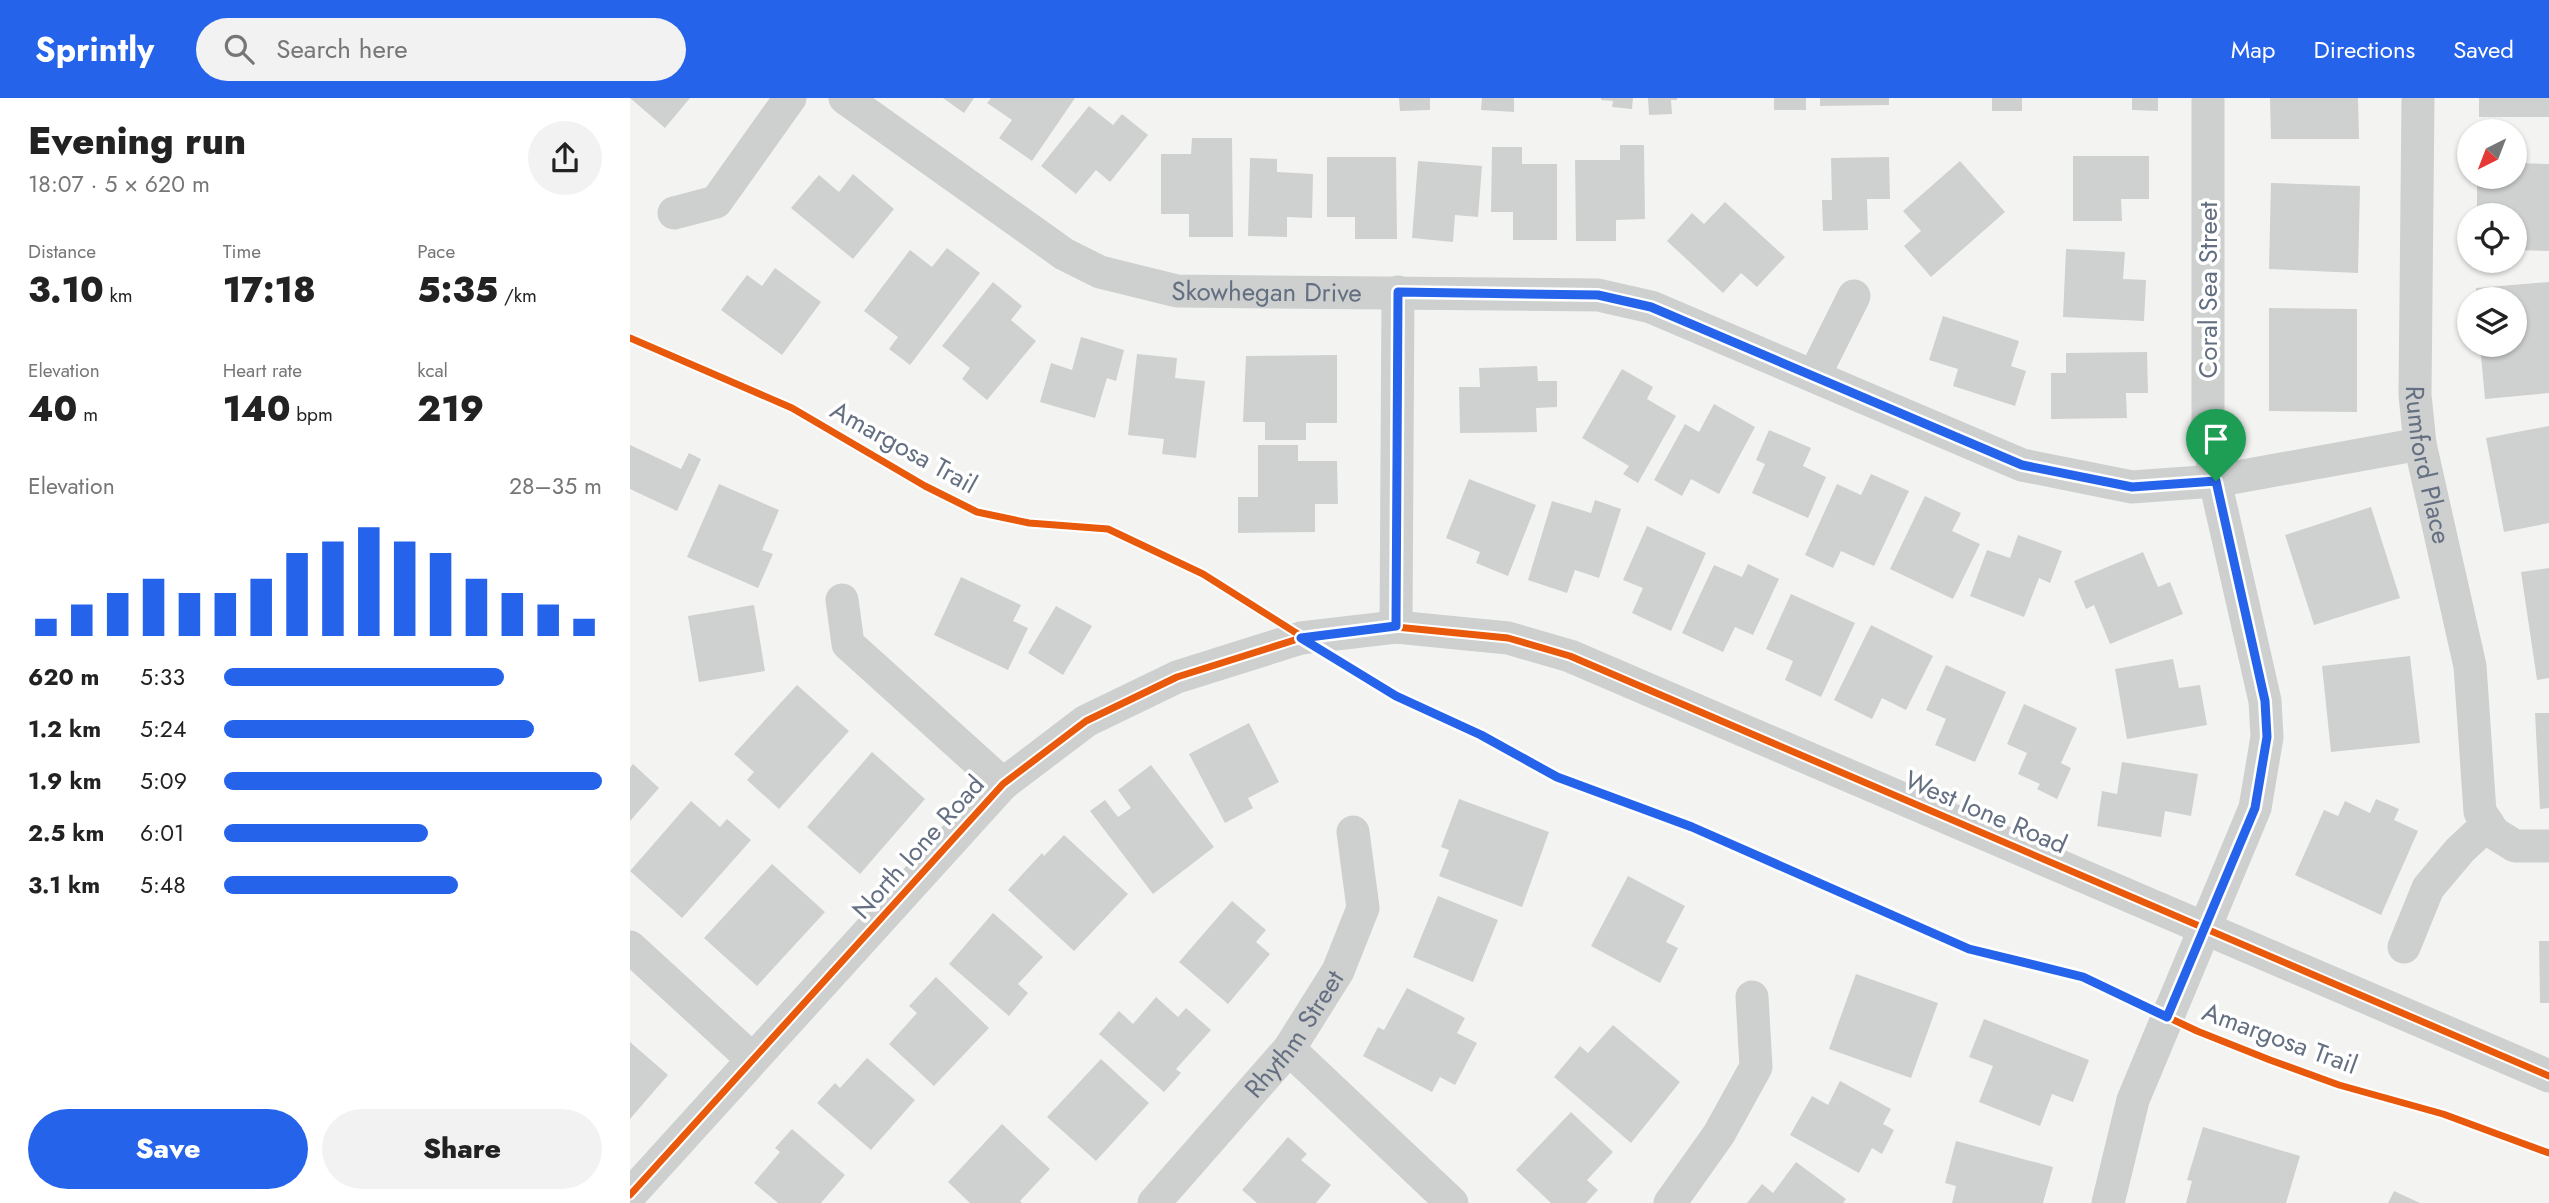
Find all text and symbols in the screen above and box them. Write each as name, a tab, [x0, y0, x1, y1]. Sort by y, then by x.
search box	[196, 18, 686, 81]
text: Sprintly	[35, 26, 154, 73]
icon: search	[220, 30, 258, 68]
text: Search here	[276, 30, 408, 68]
text: Map	[2231, 32, 2276, 67]
text: Directions	[2314, 32, 2415, 67]
text: Saved	[2453, 32, 2514, 67]
text: Evening run	[28, 113, 246, 168]
north arrow	[2457, 119, 2527, 189]
map controls	[2457, 119, 2527, 357]
button: share	[528, 121, 602, 195]
text: 18:07 · 5 × 620 m	[28, 167, 210, 201]
street label: Coral Sea Street	[2189, 201, 2227, 379]
button: locate	[2457, 203, 2527, 273]
text: Distance	[28, 238, 96, 265]
text: Time	[223, 238, 261, 265]
text: Pace	[417, 238, 455, 265]
text: 3.10	[28, 265, 104, 315]
text: 17:18	[223, 265, 316, 315]
text: 5:35	[417, 265, 498, 315]
street label: Skowhegan Drive	[1171, 272, 1362, 312]
text: km	[104, 282, 133, 309]
text: /km	[498, 282, 537, 309]
button: layers	[2457, 287, 2527, 357]
text: Elevation	[28, 357, 100, 384]
text: Heart rate	[223, 357, 302, 384]
text: kcal	[417, 357, 448, 384]
text: 40	[28, 384, 77, 434]
text: 140	[223, 384, 291, 434]
text: 219	[417, 384, 484, 434]
street label: Rumford Place	[2396, 386, 2461, 548]
street label: Amargosa Trail	[824, 391, 984, 503]
text: m	[77, 401, 98, 428]
text: bpm	[291, 401, 333, 428]
pin	[2186, 409, 2246, 481]
icon: arrive	[2197, 420, 2235, 458]
text: Elevation	[28, 469, 115, 503]
text: 28–35 m	[509, 469, 602, 503]
text: 620 m	[28, 660, 99, 694]
text: 5:33	[140, 660, 185, 694]
text: 1.2 km	[28, 712, 101, 746]
text: 5:24	[140, 712, 186, 746]
street label: West Ione Road	[1899, 761, 2073, 863]
text: 1.9 km	[28, 764, 102, 798]
text: 5:09	[140, 764, 187, 798]
street label: North Ione Road	[843, 766, 993, 928]
text: 2.5 km	[28, 816, 104, 850]
text: 6:01	[140, 816, 184, 850]
text: 3.1 km	[28, 868, 100, 902]
text: 5:48	[140, 868, 186, 902]
street label: Rhythm Street	[1235, 962, 1353, 1106]
street label: Amargosa Trail	[2197, 992, 2363, 1084]
button: Save	[28, 1109, 308, 1189]
button: Share	[322, 1109, 602, 1189]

